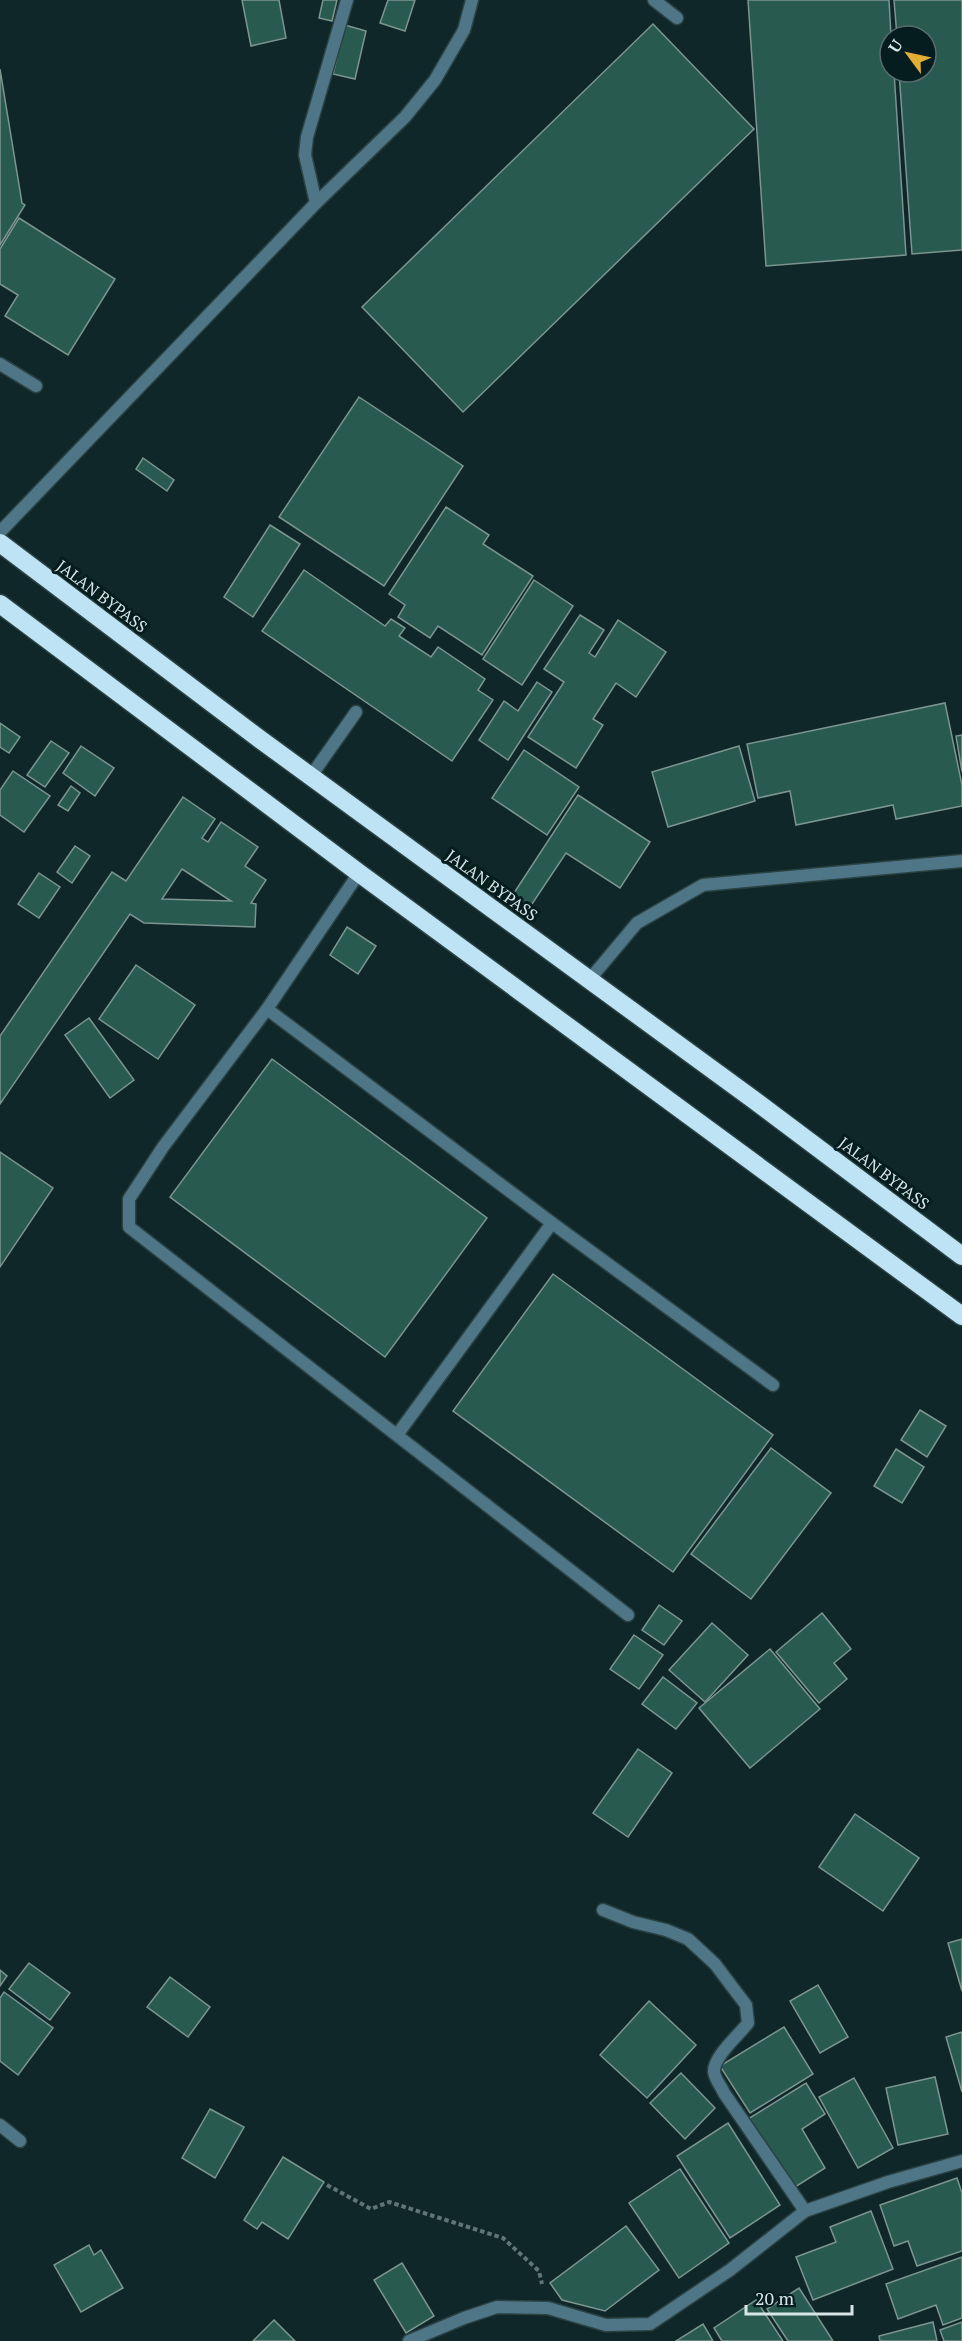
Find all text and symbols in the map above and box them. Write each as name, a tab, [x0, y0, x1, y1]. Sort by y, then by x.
north arrow	[878, 24, 938, 84]
text: U	[883, 35, 908, 57]
street label: JALAN BYPASS	[52, 555, 152, 637]
street label: JALAN BYPASS	[442, 844, 542, 926]
street label: JALAN BYPASS	[834, 1132, 934, 1214]
scale bar	[746, 2278, 852, 2316]
text: 20 m	[755, 2286, 795, 2310]

